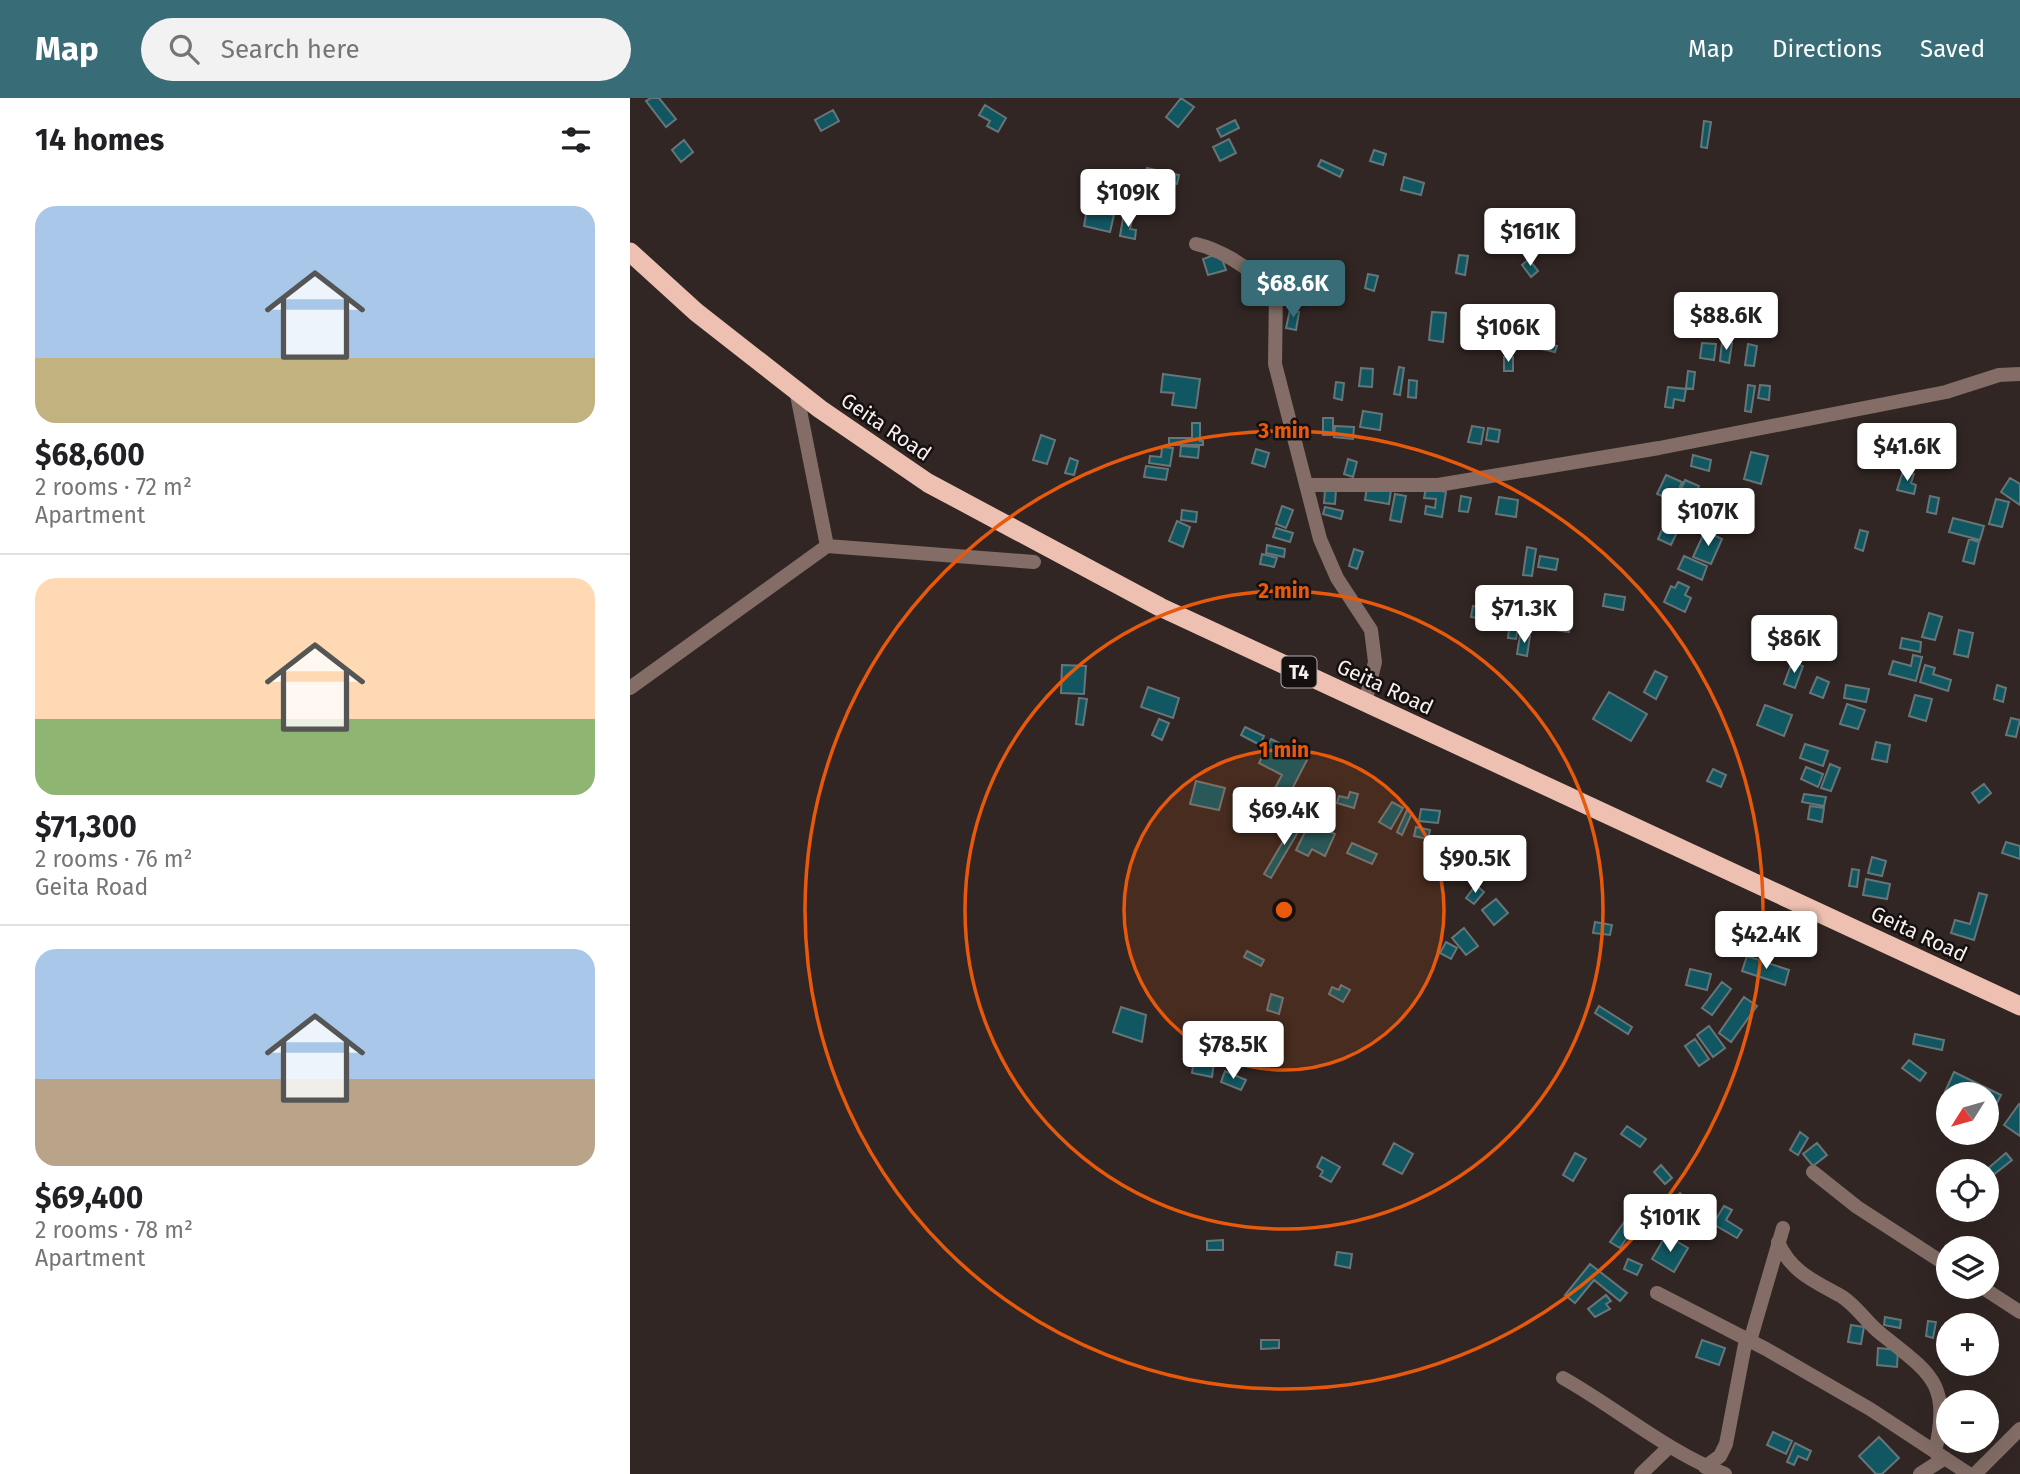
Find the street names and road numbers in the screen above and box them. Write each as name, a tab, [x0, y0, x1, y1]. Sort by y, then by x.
street label: Geita Road	[836, 387, 936, 467]
street label: Geita Road	[1333, 653, 1437, 721]
road number: T4	[1282, 656, 1316, 688]
street label: Geita Road	[1867, 900, 1971, 968]

